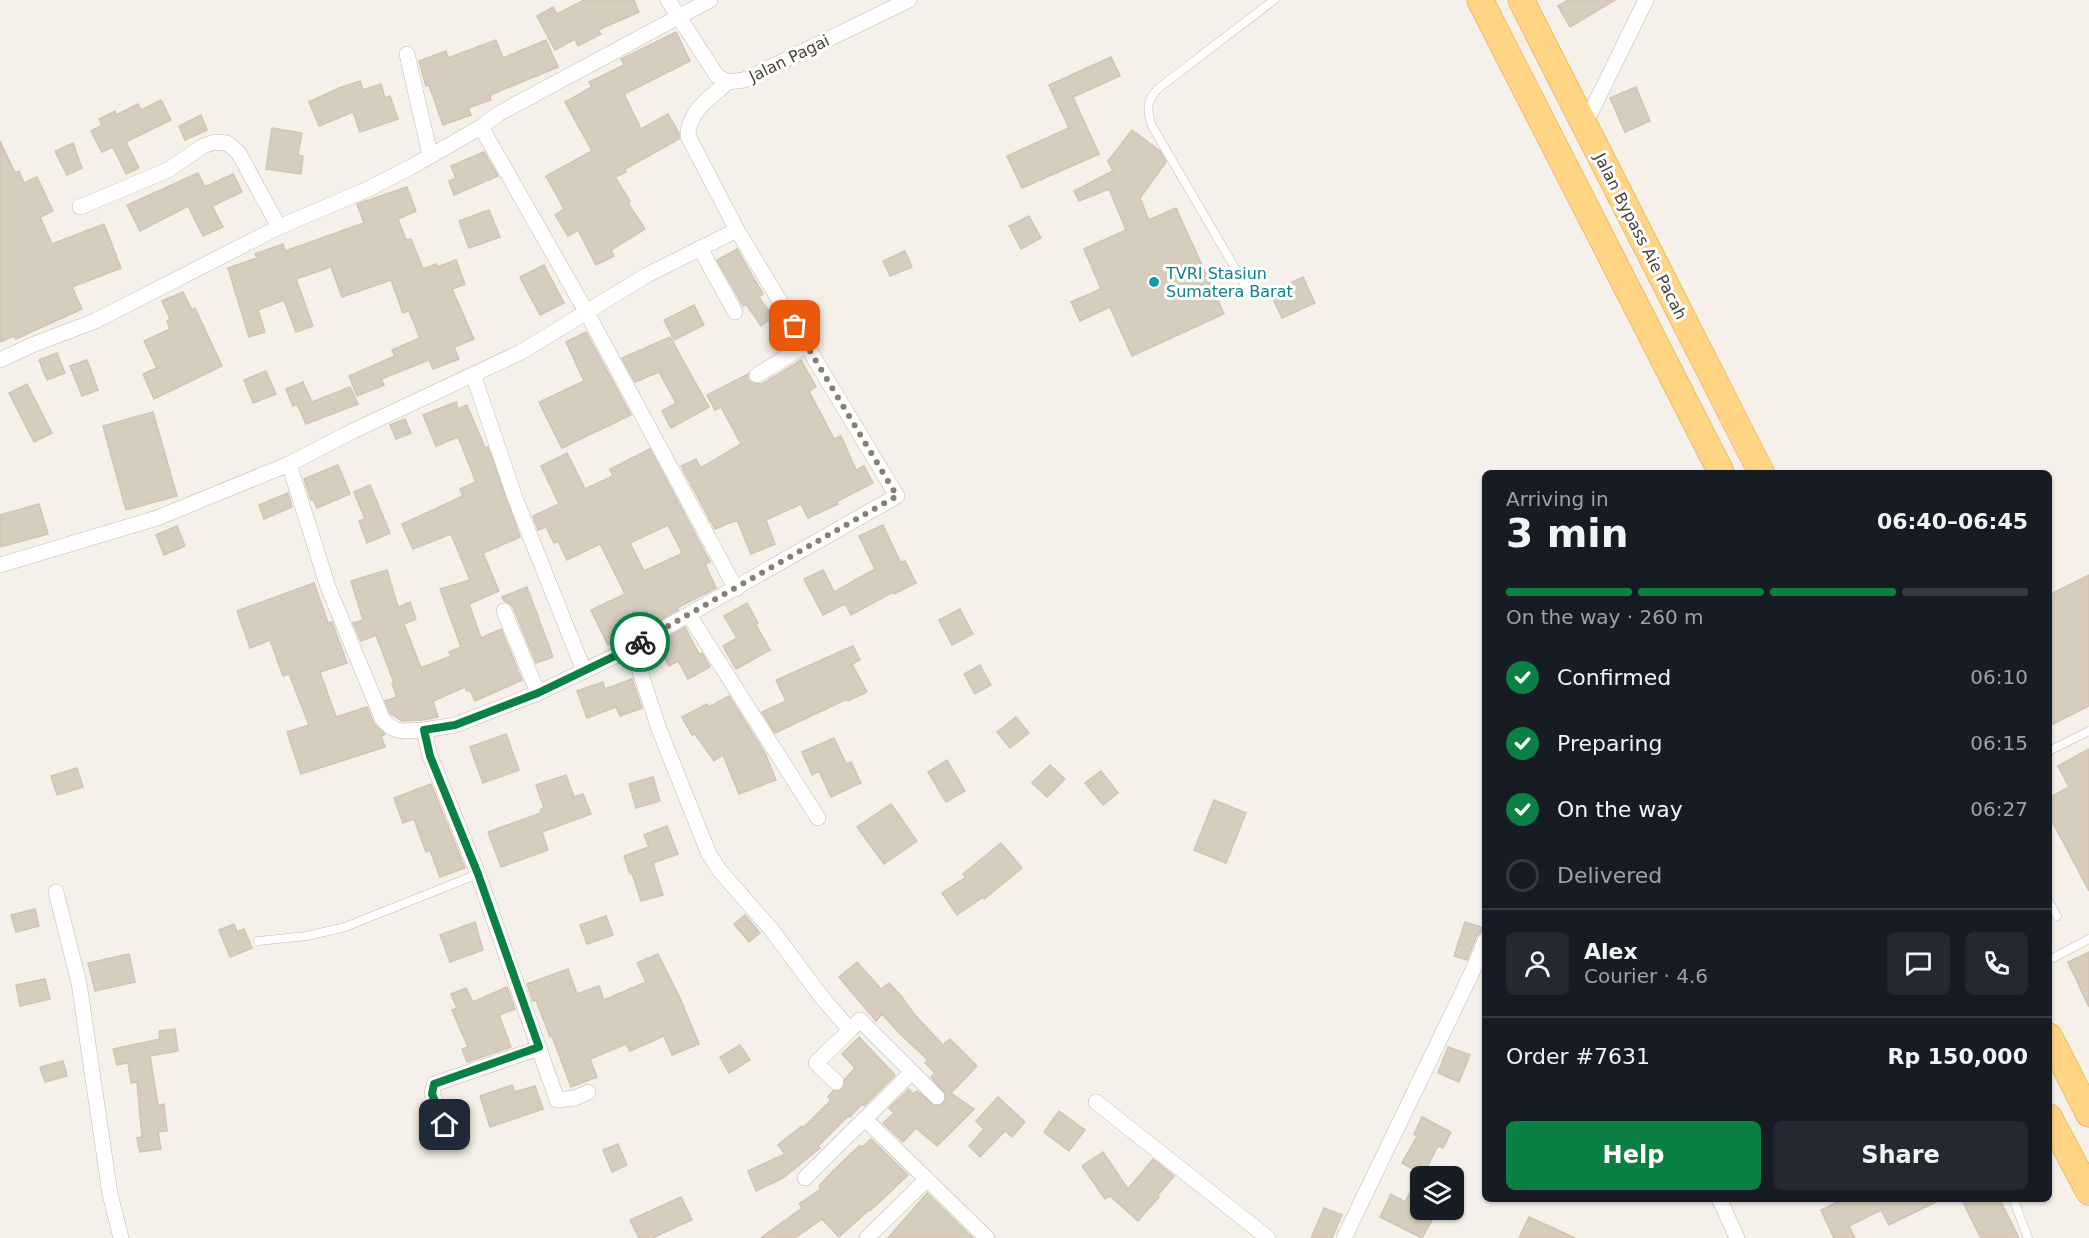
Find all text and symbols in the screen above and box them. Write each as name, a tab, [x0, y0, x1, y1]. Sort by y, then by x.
street label: Jalan Pagai	[745, 31, 833, 87]
street label: Jalan Bypass Aie Pacah	[1590, 149, 1691, 322]
place label: TVRI Stasiun Sumatera Barat	[1165, 264, 1293, 301]
marker: TVRI Stasiun Sumatera Barat	[1147, 275, 1161, 289]
pin	[769, 300, 820, 351]
icon: bag	[778, 309, 811, 342]
text: Arriving in	[1506, 487, 1609, 511]
text: 06:40–06:45	[1877, 509, 2028, 534]
text: 3 min	[1506, 511, 1628, 556]
text: On the way · 260 m	[1506, 605, 1704, 629]
courier	[610, 612, 670, 672]
icon: bike	[624, 626, 657, 659]
icon: check	[1506, 661, 1539, 694]
text: Confirmed	[1557, 665, 1671, 690]
text: 06:10	[1970, 665, 2028, 689]
icon: check	[1506, 727, 1539, 760]
text: Preparing	[1557, 731, 1663, 756]
text: 06:15	[1970, 731, 2028, 755]
icon: check	[1506, 793, 1539, 826]
text: On the way	[1557, 797, 1683, 822]
text: 06:27	[1970, 797, 2028, 821]
text: Delivered	[1557, 863, 1662, 888]
button: person	[1506, 932, 1569, 995]
button: chat	[1887, 932, 1950, 995]
button: phone	[1965, 932, 2028, 995]
text: Alex	[1584, 939, 1638, 964]
text: Courier · 4.6	[1584, 964, 1708, 988]
text: Order #7631	[1506, 1044, 1650, 1069]
text: Rp 150,000	[1887, 1044, 2028, 1069]
pin	[419, 1099, 470, 1150]
icon: home	[428, 1108, 461, 1141]
button: Help	[1506, 1121, 1761, 1190]
button: Share	[1773, 1121, 2028, 1190]
map controls	[1410, 1166, 1464, 1220]
button: layers	[1410, 1166, 1464, 1220]

